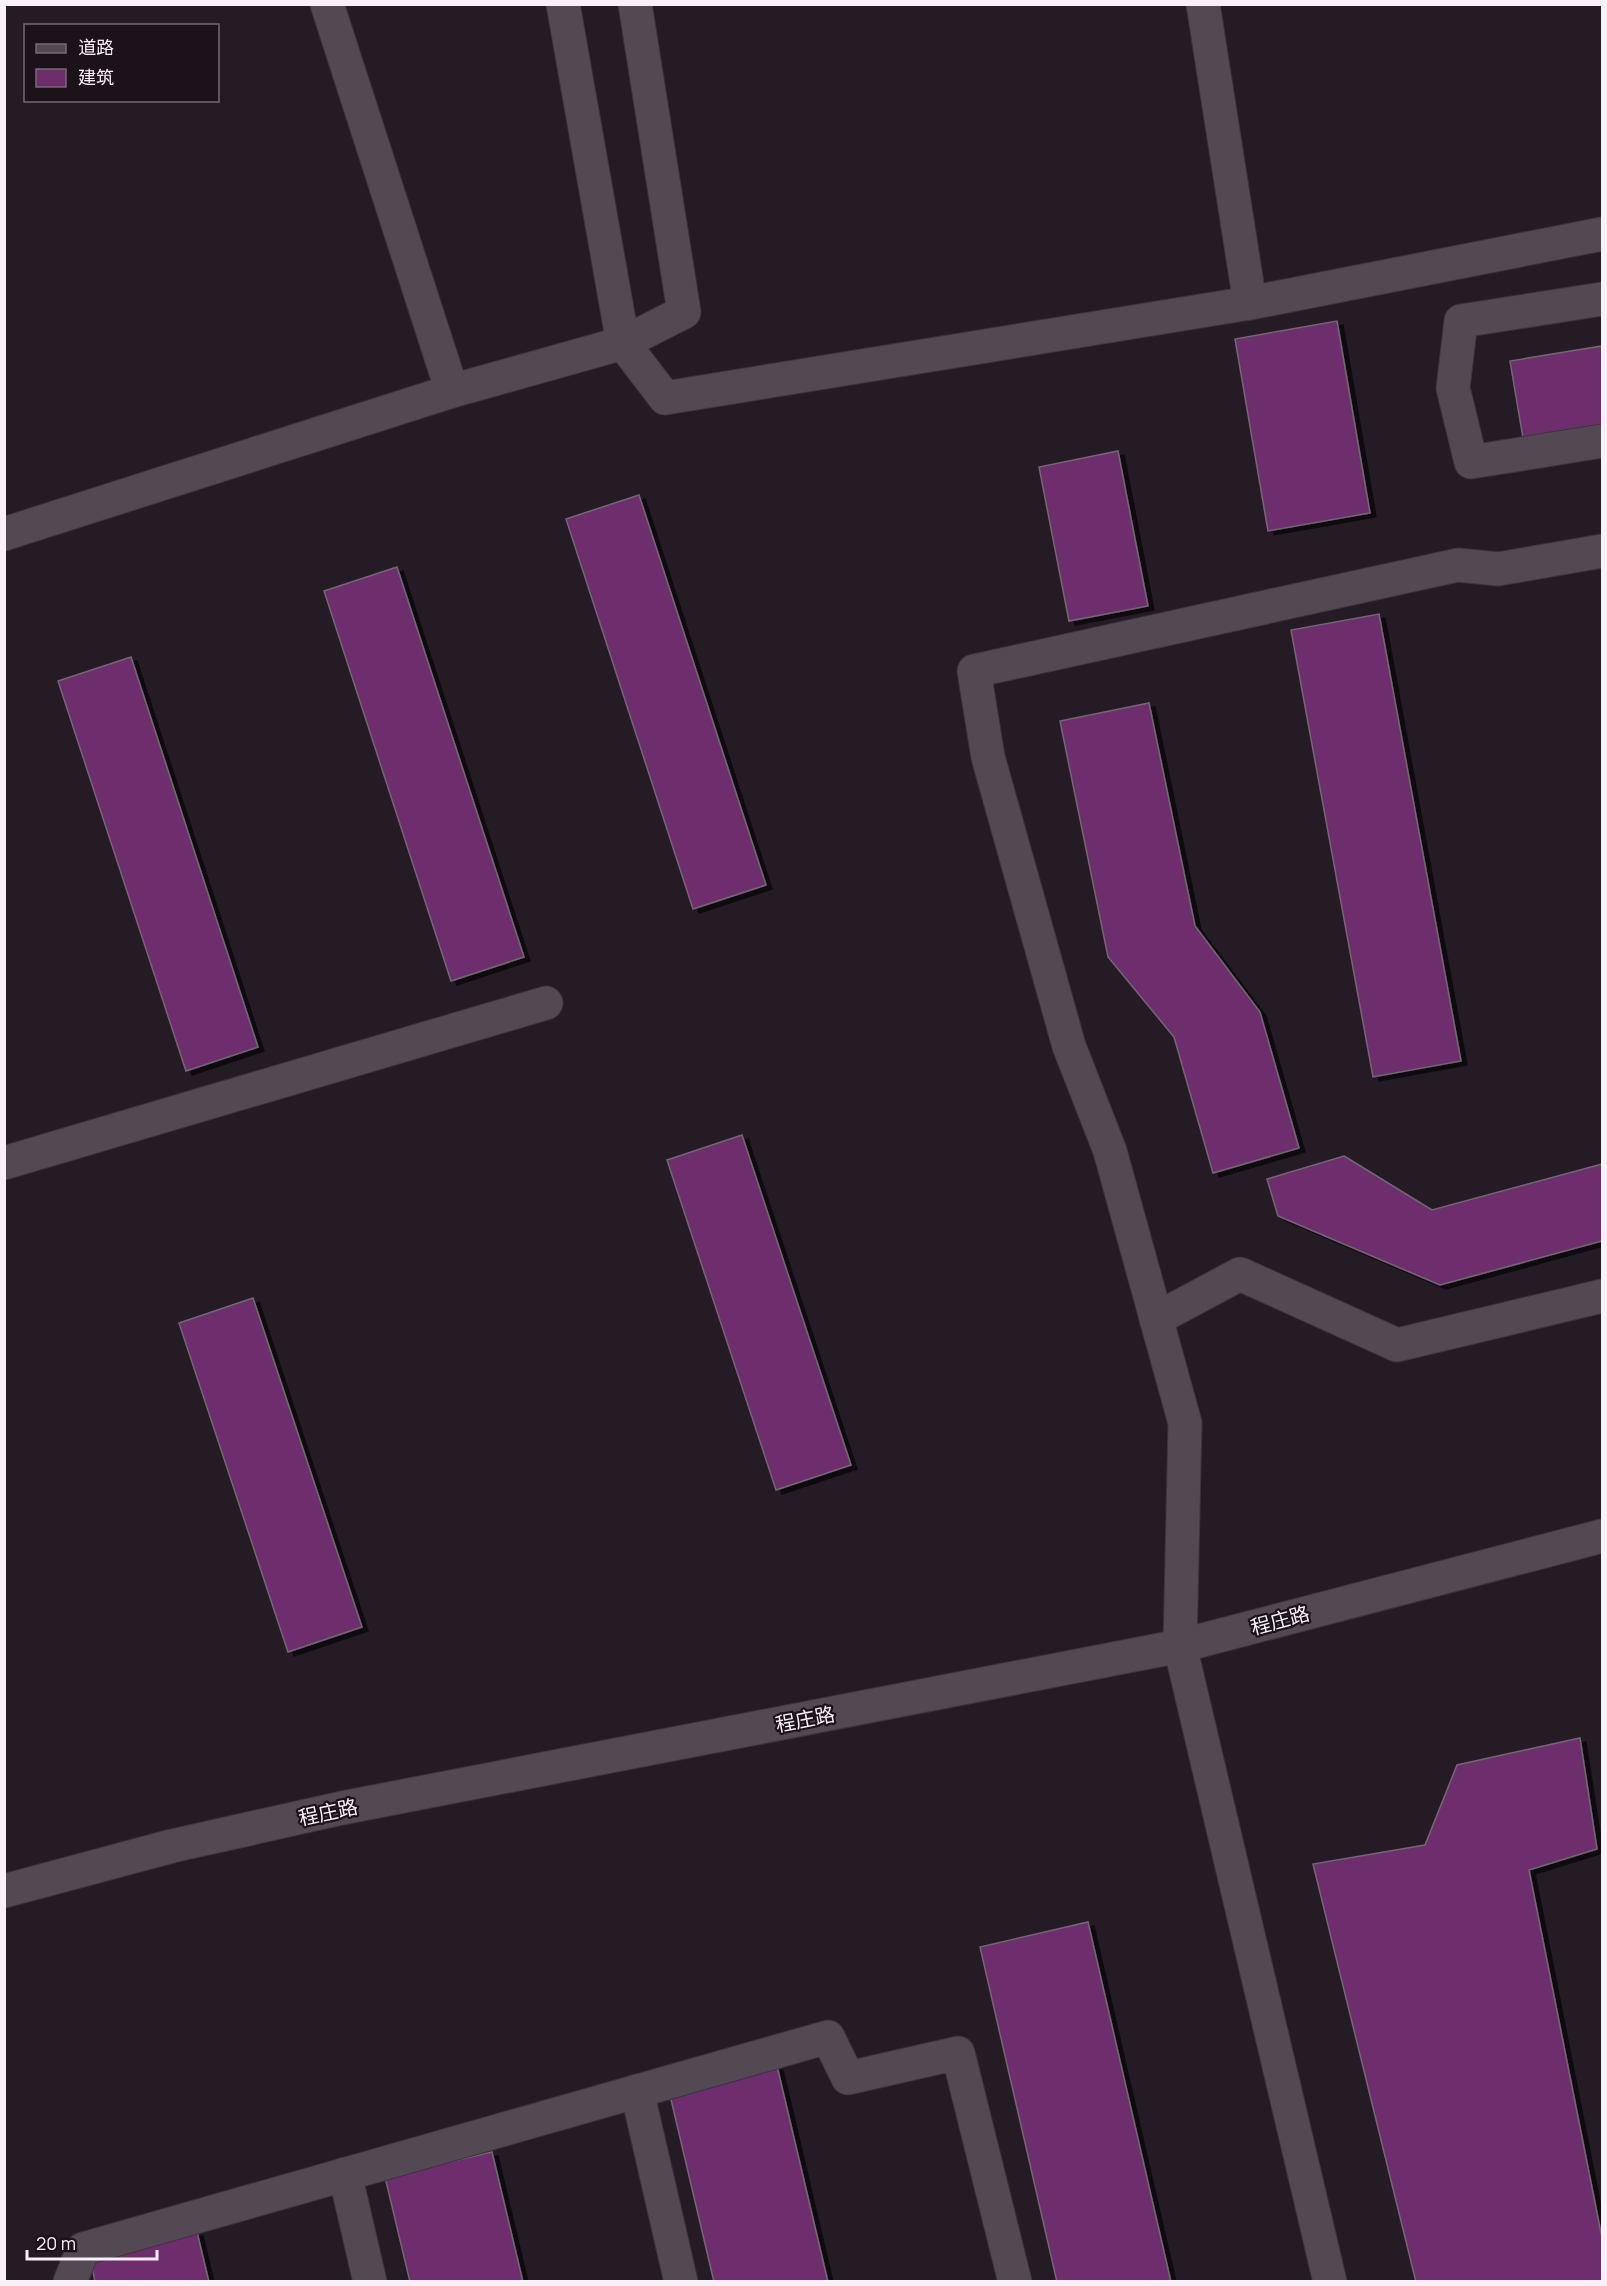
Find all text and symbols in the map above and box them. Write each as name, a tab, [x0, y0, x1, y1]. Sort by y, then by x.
legend	[24, 24, 219, 102]
text: 道路	[78, 35, 114, 59]
text: 建筑	[78, 65, 114, 89]
street label: 程庄路	[1248, 1599, 1312, 1641]
street label: 程庄路	[773, 1700, 837, 1738]
street label: 程庄路	[296, 1793, 360, 1831]
scale bar	[27, 2223, 158, 2261]
text: 20 m	[36, 2231, 76, 2255]

